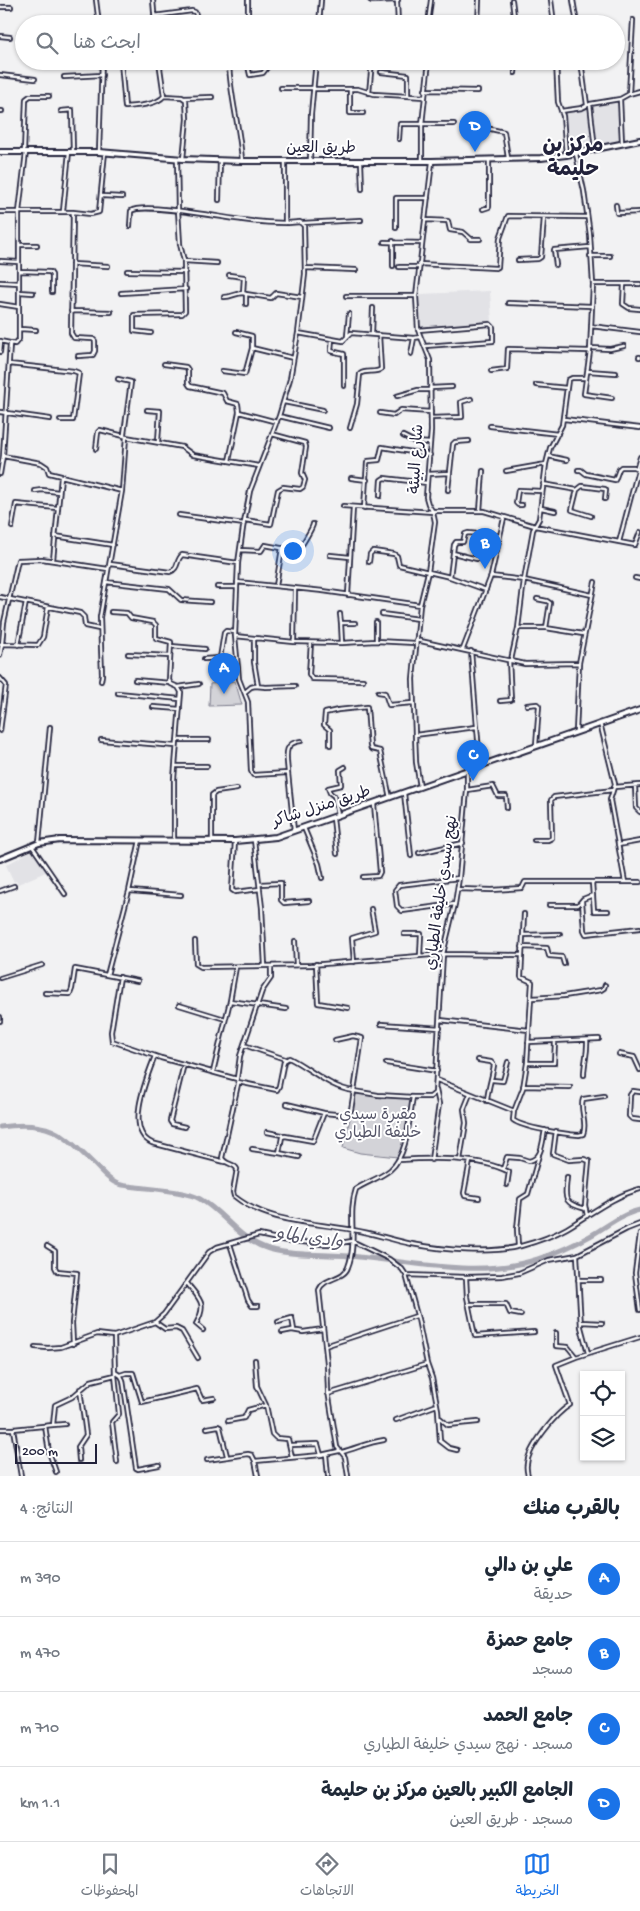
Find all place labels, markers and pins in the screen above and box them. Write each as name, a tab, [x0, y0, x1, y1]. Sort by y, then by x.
pin: D	[459, 111, 491, 152]
pin: B	[469, 528, 501, 569]
pin: A	[208, 653, 240, 694]
pin: C	[457, 740, 489, 781]

